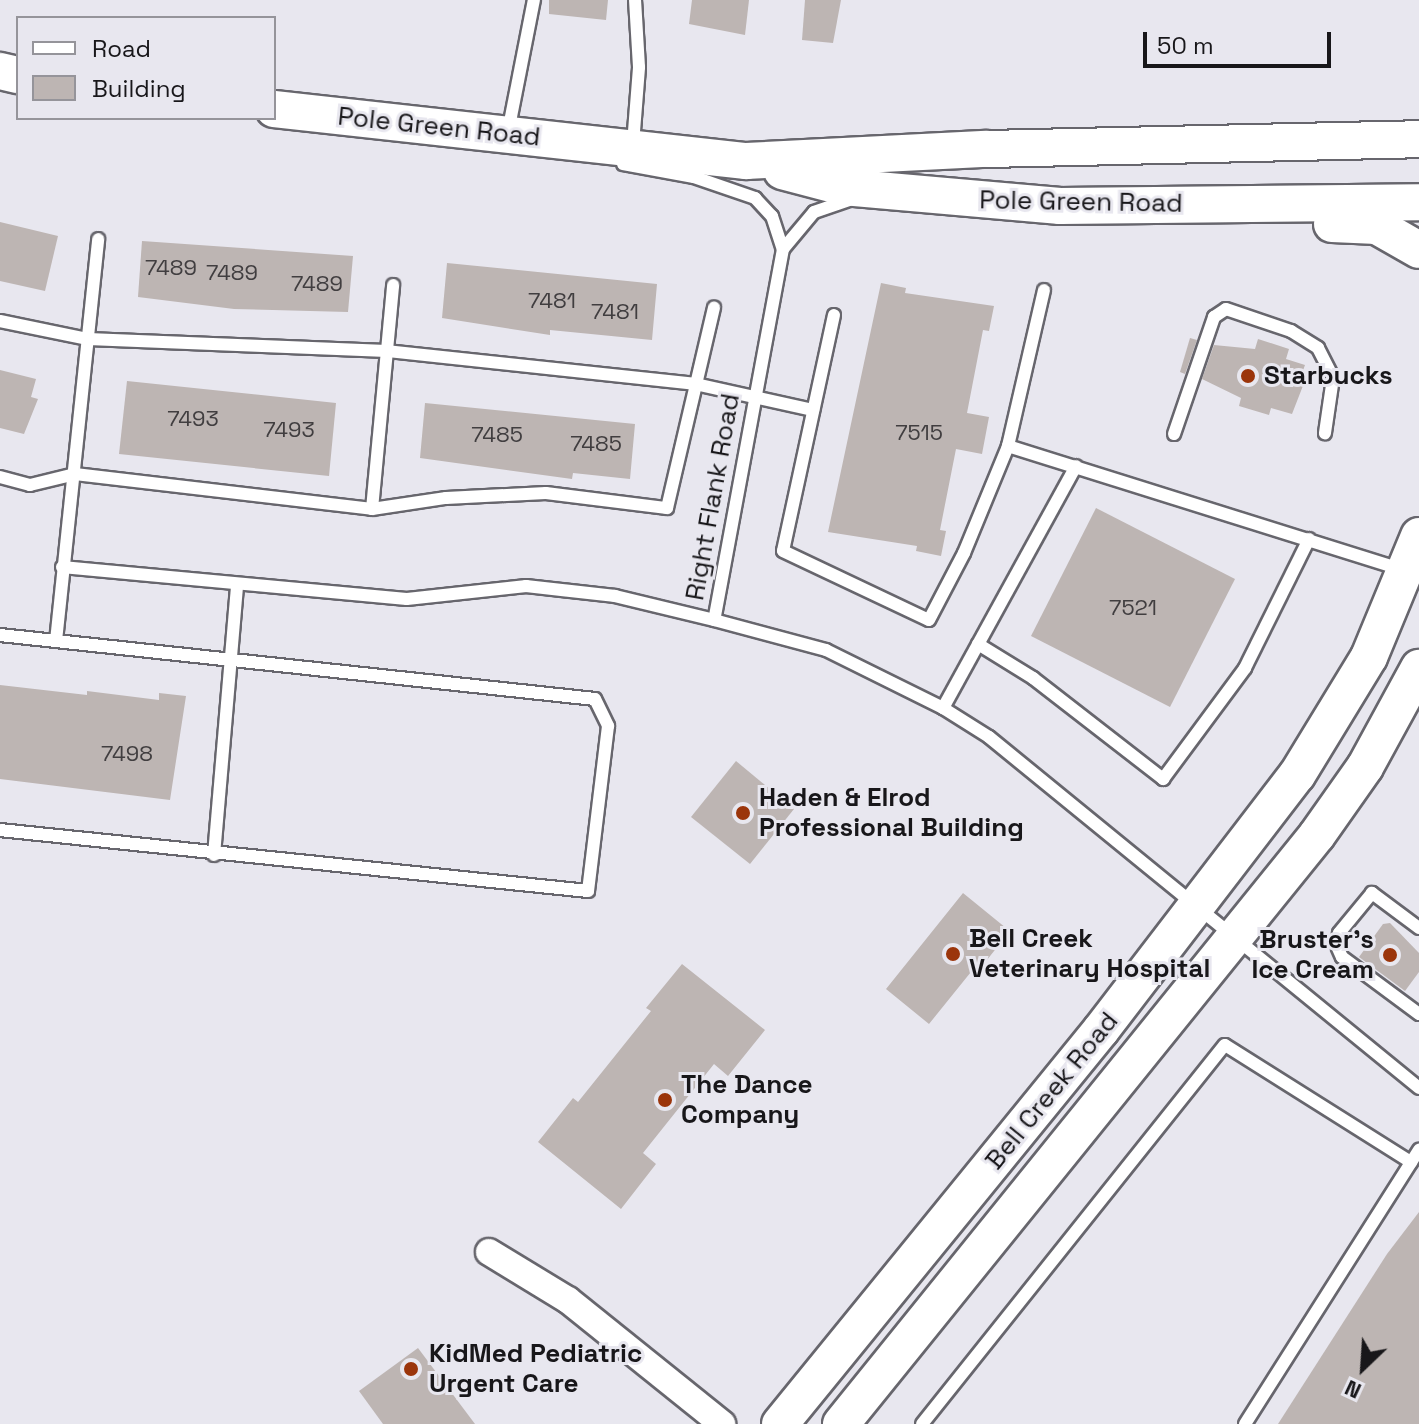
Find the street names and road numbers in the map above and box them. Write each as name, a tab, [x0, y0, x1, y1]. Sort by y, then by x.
street label: Pole Green Road	[336, 101, 542, 153]
street label: Pole Green Road	[979, 185, 1183, 219]
street label: Right Flank Road	[679, 391, 747, 603]
street label: Bell Creek Road	[979, 1006, 1125, 1176]

